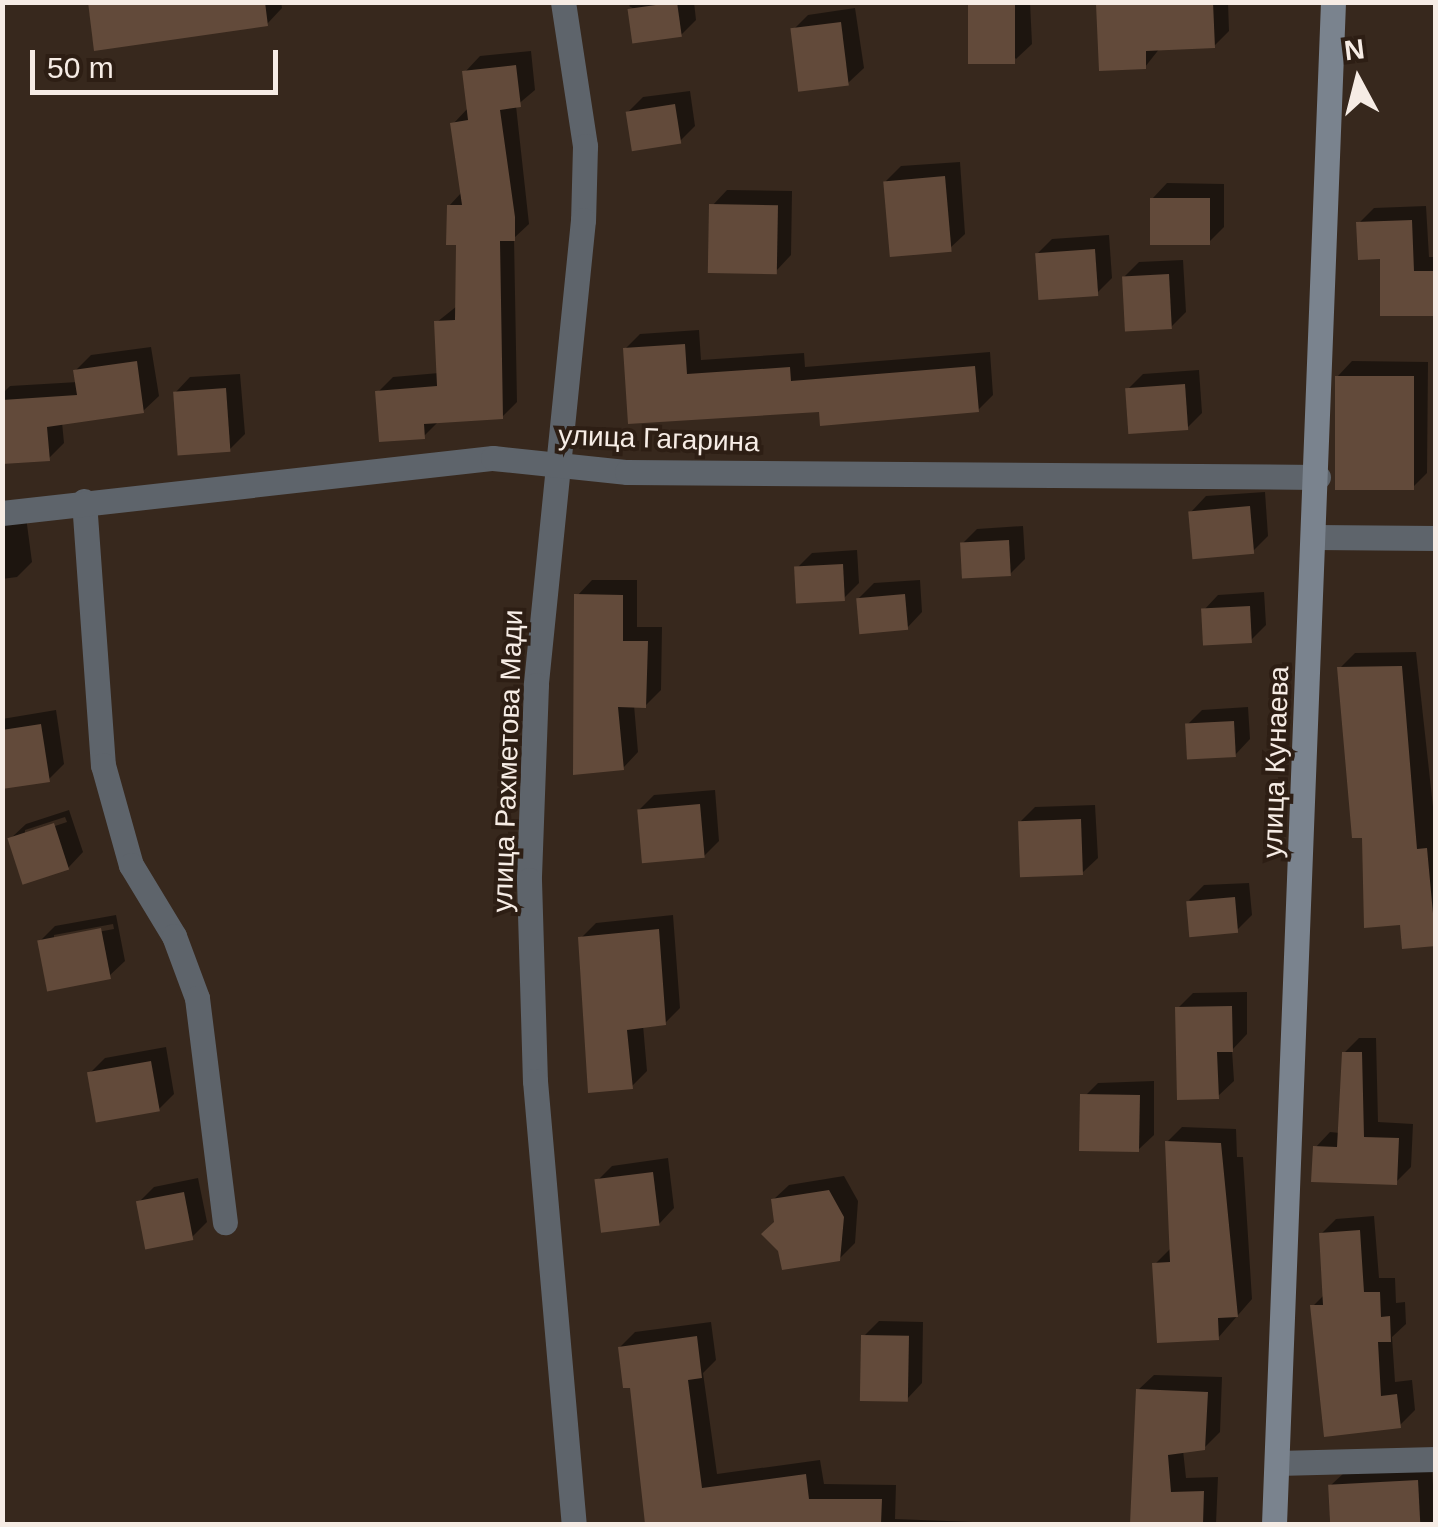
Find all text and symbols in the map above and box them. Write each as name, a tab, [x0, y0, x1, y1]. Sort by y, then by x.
scale bar	[35, 30, 282, 92]
north arrow	[1308, 30, 1408, 130]
text: N	[1342, 33, 1366, 66]
text: 50 m	[47, 51, 114, 84]
street label: улица Гагарина	[558, 419, 760, 459]
street label: улица Рахметова Мади	[486, 609, 530, 913]
street label: улица Кунаева	[1256, 666, 1296, 858]

